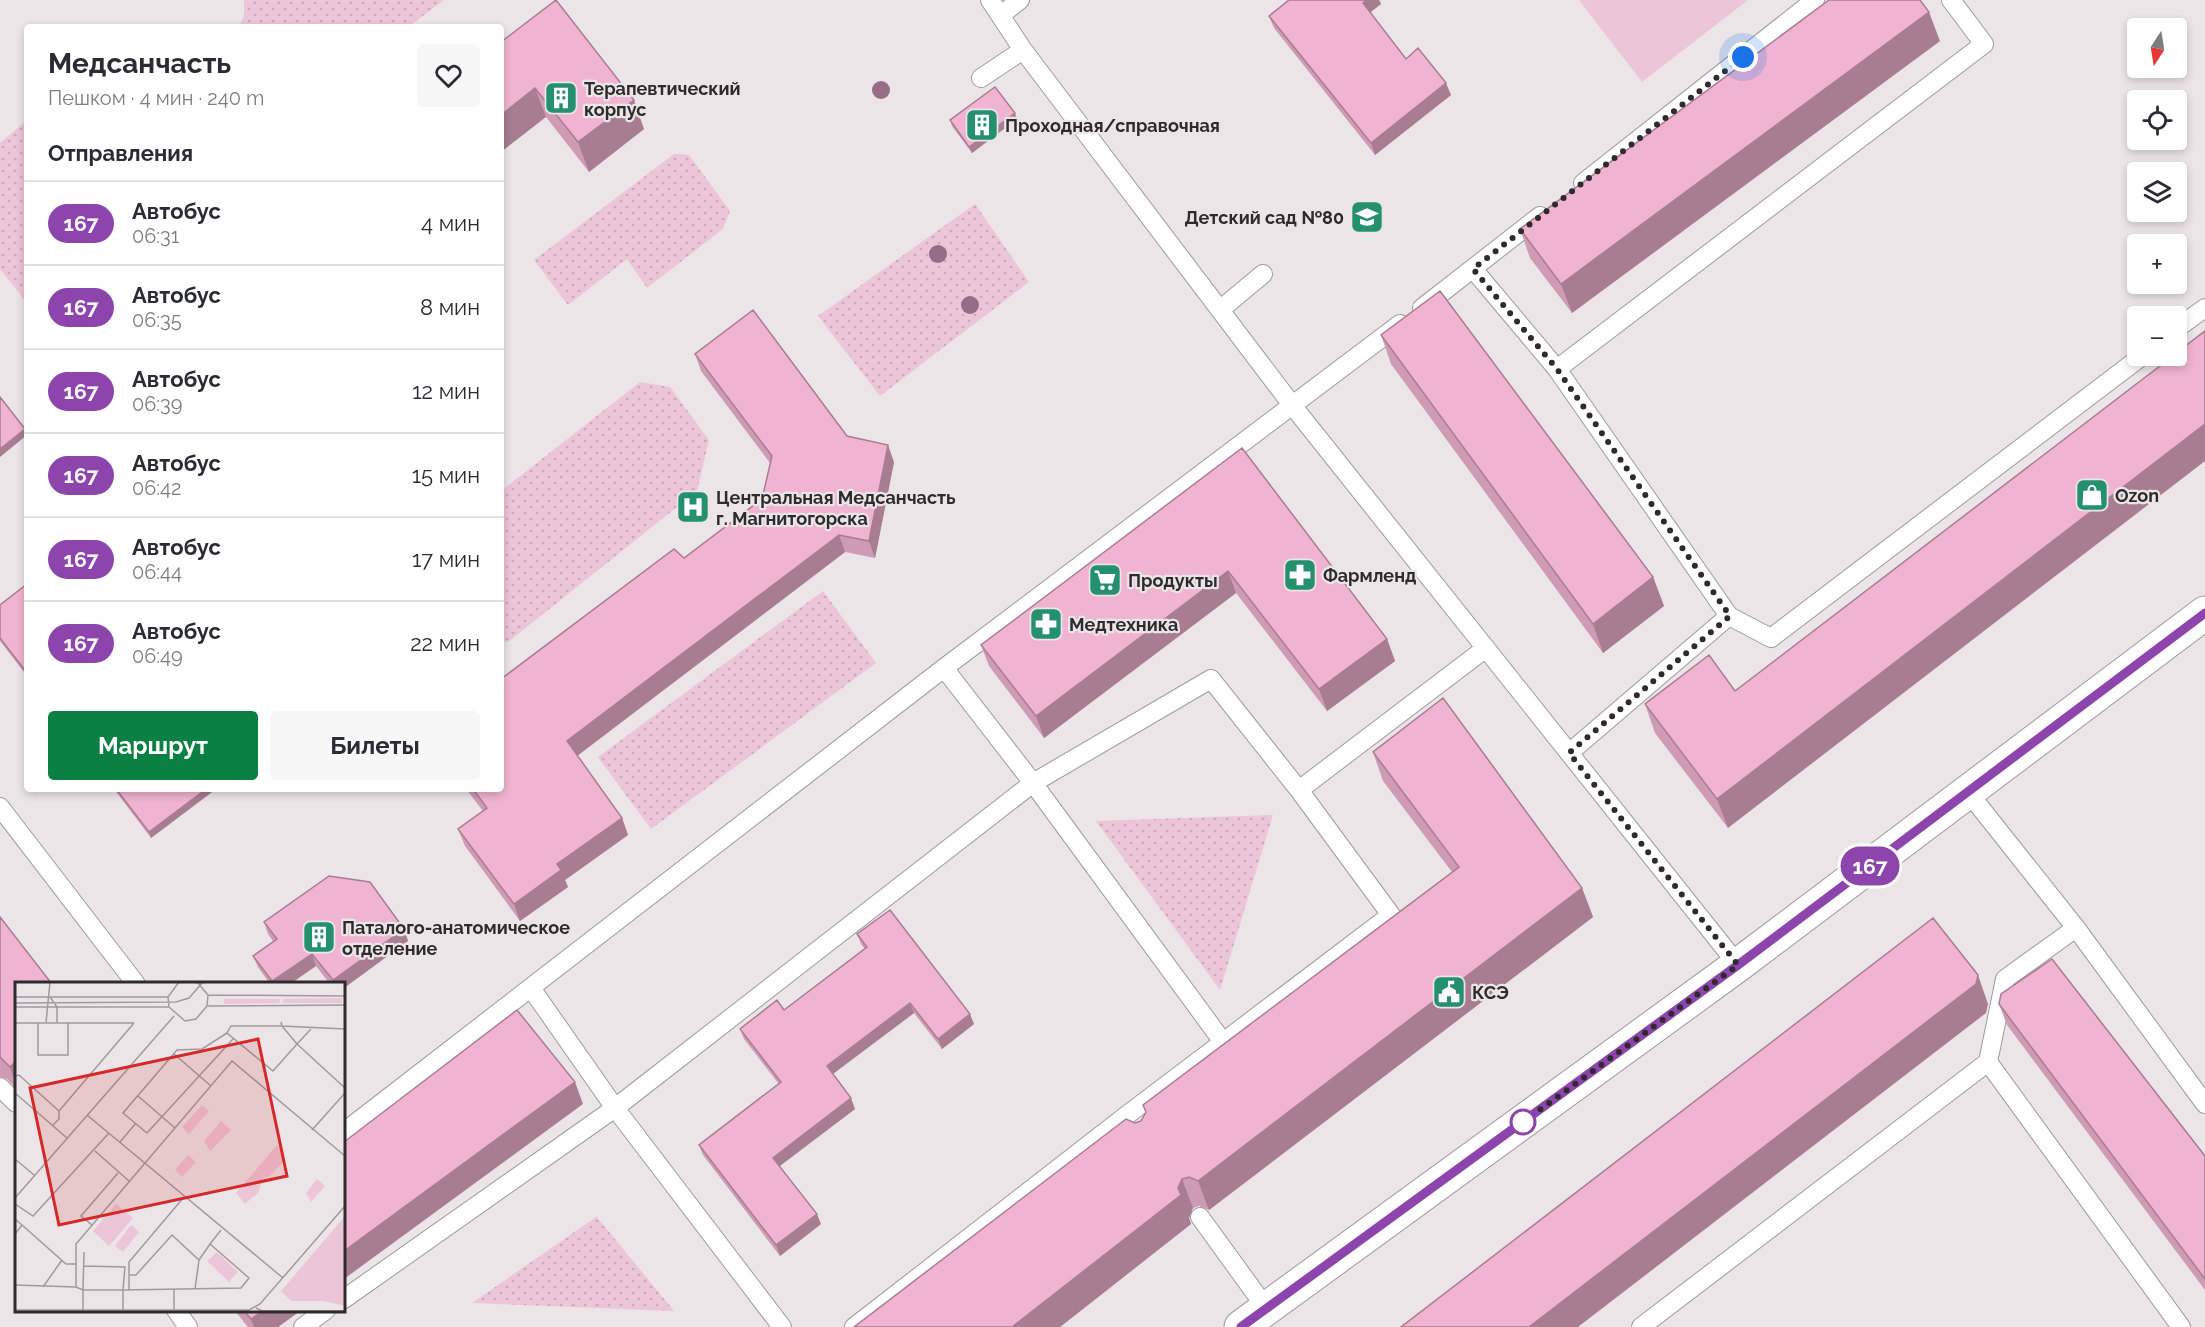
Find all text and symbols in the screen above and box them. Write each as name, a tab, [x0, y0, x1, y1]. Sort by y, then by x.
north arrow	[2127, 18, 2187, 78]
map controls	[2127, 18, 2187, 366]
your location	[1728, 42, 1758, 72]
button: heart	[417, 44, 480, 107]
text: Медсанчасть	[48, 47, 231, 80]
place label: Терапевтический корпус	[584, 78, 741, 120]
building icon: Терапевтический корпус	[543, 80, 579, 116]
text: Пешком · 4 мин · 240 m	[48, 86, 264, 110]
button: locate	[2127, 90, 2187, 150]
building icon: Проходная/справочная	[964, 107, 1000, 143]
place label: Проходная/справочная	[1005, 115, 1220, 136]
text: Отправления	[48, 140, 193, 166]
button: layers	[2127, 162, 2187, 222]
text: Автобус	[132, 198, 221, 224]
school or university icon: Детский сад №80	[1349, 199, 1385, 235]
place label: Детский сад №80	[1184, 207, 1344, 228]
text: 4 мин	[421, 210, 480, 236]
text: 167	[64, 211, 98, 236]
text: 06:31	[132, 224, 179, 248]
button: +	[2127, 234, 2187, 294]
text: Автобус	[132, 282, 221, 308]
text: 8 мин	[420, 294, 480, 320]
text: 167	[64, 295, 98, 320]
button: −	[2127, 306, 2187, 366]
text: 06:35	[132, 308, 182, 332]
text: Автобус	[132, 366, 221, 392]
text: 12 мин	[412, 378, 480, 404]
text: 167	[64, 379, 98, 404]
text: 06:39	[132, 392, 182, 416]
text: Автобус	[132, 450, 221, 476]
text: 15 мин	[412, 462, 480, 488]
text: 167	[64, 463, 98, 488]
text: 06:42	[132, 476, 181, 500]
shop icon: Ozon	[2074, 477, 2110, 513]
place label: Ozon	[2115, 485, 2159, 506]
place label: Центральная Медсанчасть г. Магнитогорска	[716, 487, 956, 529]
hospital icon: Центральная Медсанчасть г. Магнитогорска	[675, 489, 711, 525]
text: Автобус	[132, 534, 221, 560]
text: 17 мин	[412, 546, 480, 572]
text: 167	[64, 547, 98, 572]
pharmacy icon: Фармленд	[1282, 557, 1318, 593]
text: 06:44	[132, 560, 182, 584]
supermarket icon: Продукты	[1087, 562, 1123, 598]
place label: Фармленд	[1323, 565, 1416, 586]
place label: Продукты	[1128, 570, 1218, 591]
pharmacy icon: Медтехника	[1028, 606, 1064, 642]
place label: Медтехника	[1069, 614, 1178, 635]
text: Автобус	[132, 618, 221, 644]
text: 22 мин	[410, 630, 480, 656]
text: 167	[64, 631, 98, 656]
text: 06:49	[132, 644, 183, 668]
button: Маршрут	[48, 711, 258, 780]
button: Билеты	[270, 711, 480, 780]
line badge: 167	[1836, 846, 1904, 886]
text: 167	[1853, 854, 1887, 879]
place label: Паталого-анатомическое отделение	[342, 917, 570, 959]
building icon: Паталого-анатомическое отделение	[301, 919, 337, 955]
public building icon: КСЭ	[1431, 974, 1467, 1010]
inset map	[15, 982, 345, 1312]
place label: КСЭ	[1472, 982, 1509, 1003]
unlabelled marker	[1510, 1109, 1536, 1135]

